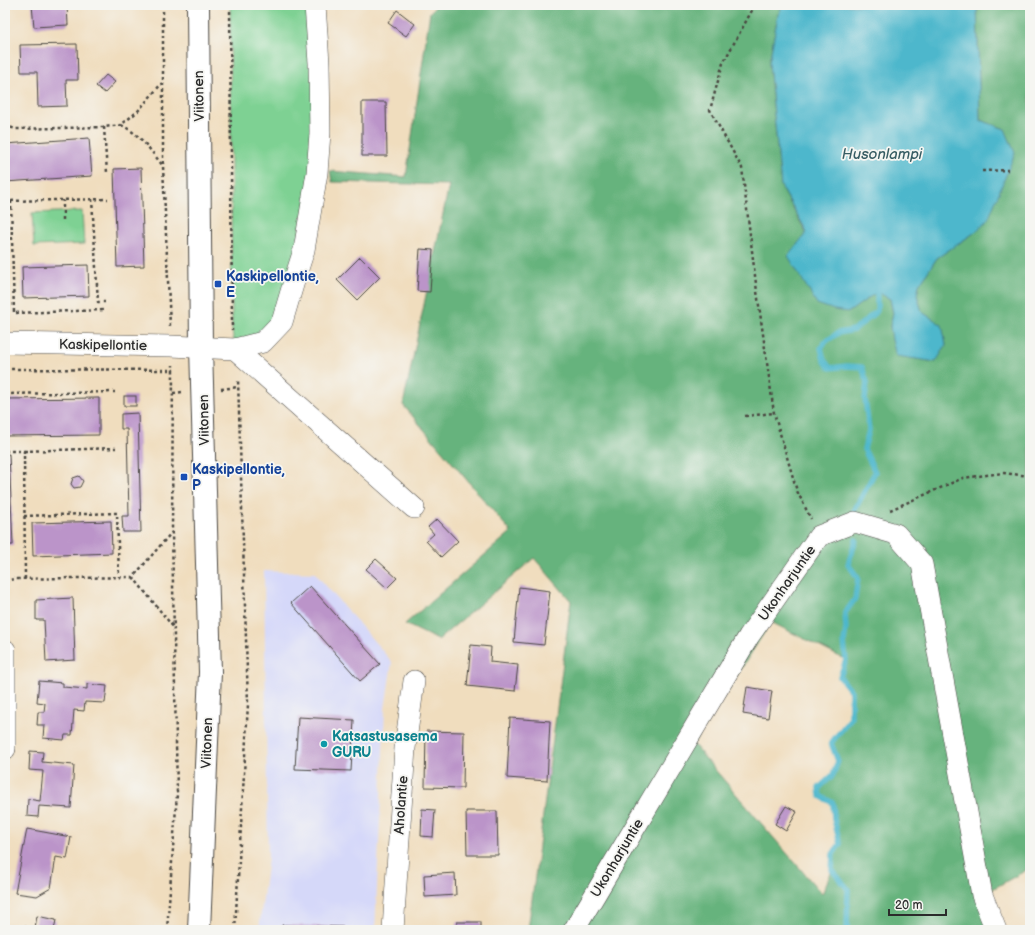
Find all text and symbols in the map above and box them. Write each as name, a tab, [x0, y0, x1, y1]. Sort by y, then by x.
street label: Viitonen	[190, 70, 208, 122]
water label: Husonlampi	[842, 145, 923, 164]
place label: Kaskipellontie, E	[226, 268, 319, 301]
marker: Kaskipellontie, E	[213, 279, 223, 289]
street label: Kaskipellontie	[59, 336, 147, 354]
street label: Viitonen	[195, 394, 213, 446]
place label: Kaskipellontie, P	[192, 461, 285, 494]
marker: Kaskipellontie, P	[179, 472, 189, 482]
street label: Ukonharjuntie	[755, 542, 819, 624]
street label: Viitonen	[198, 717, 216, 769]
place label: Katsastusasema GURU	[332, 728, 438, 761]
marker: Katsastusasema GURU	[319, 739, 329, 749]
street label: Aholantie	[390, 775, 412, 835]
street label: Ukonharjuntie	[587, 816, 647, 900]
scale bar	[889, 891, 946, 917]
text: 20 m	[895, 898, 922, 913]

